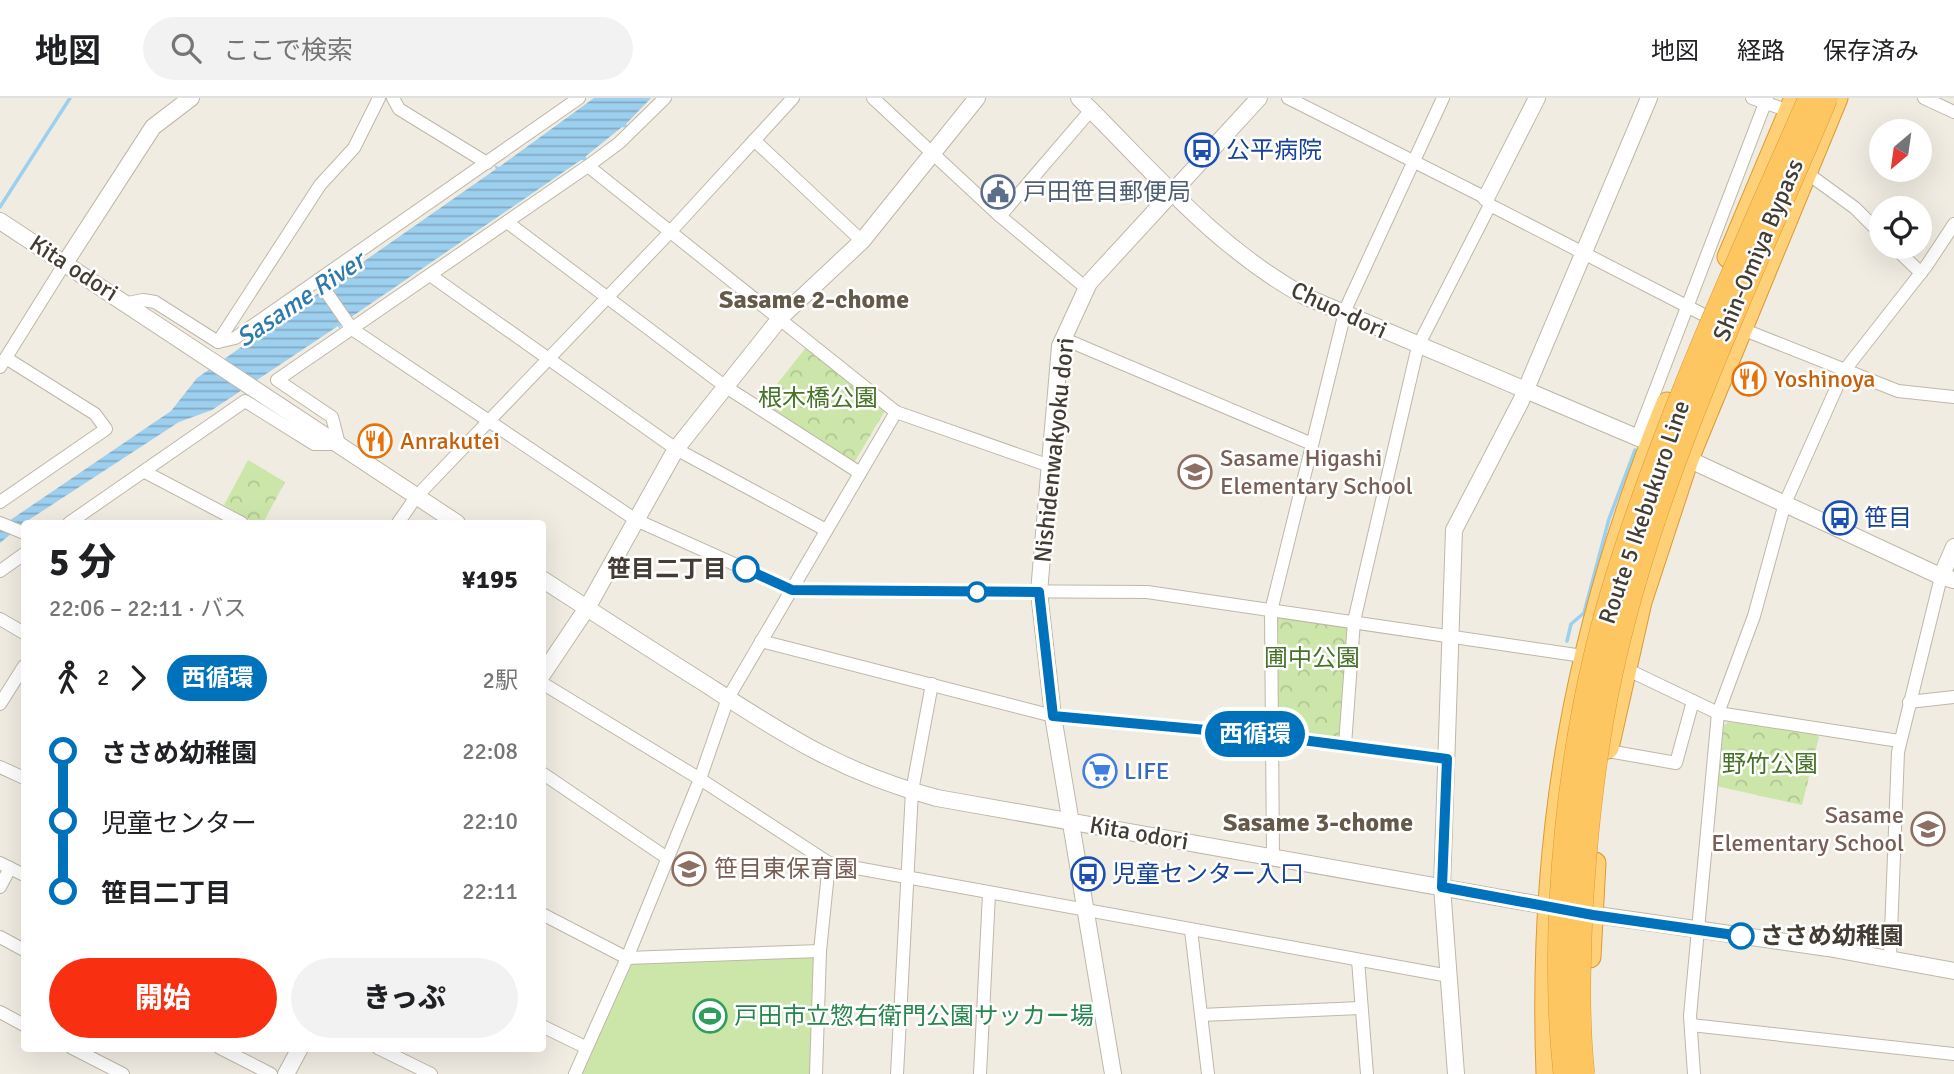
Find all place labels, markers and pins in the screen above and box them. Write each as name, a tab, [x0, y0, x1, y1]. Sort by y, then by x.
bus stop icon: 公平病院	[1183, 131, 1221, 169]
place label: 公平病院	[1226, 135, 1322, 165]
public building icon: 戸田笹目郵便局	[979, 173, 1017, 211]
place label: 戸田笹目郵便局	[1023, 177, 1191, 207]
restaurant icon: Yoshinoya	[1730, 360, 1768, 398]
place label: Yoshinoya	[1774, 364, 1876, 394]
restaurant icon: Anrakutei	[356, 422, 394, 460]
place label: Anrakutei	[400, 426, 500, 456]
place label: Sasame Higashi Elementary School	[1220, 443, 1413, 501]
school or university icon: Sasame Higashi Elementary School	[1176, 453, 1214, 491]
bus stop icon: 笹目	[1821, 499, 1859, 537]
place label: 笹目	[1864, 503, 1912, 533]
place label: 笹目二丁目	[607, 554, 727, 584]
marker: 笹目二丁目	[733, 556, 759, 582]
unlabelled marker	[967, 582, 987, 602]
supermarket icon: LIFE	[1081, 752, 1119, 790]
place label: LIFE	[1124, 756, 1169, 786]
place label: Sasame Elementary School	[1711, 800, 1904, 858]
school or university icon: Sasame Elementary School	[1909, 810, 1947, 848]
school or university icon: 笹目東保育園	[670, 850, 708, 888]
place label: 笹目東保育園	[714, 854, 858, 884]
bus stop icon: 児童センター入口	[1069, 855, 1107, 893]
place label: 児童センター入口	[1112, 859, 1304, 889]
place label: ささめ幼稚園	[1760, 921, 1904, 951]
marker: ささめ幼稚園	[1728, 923, 1754, 949]
sports icon: 戸田市立惣右衛門公園サッカー場	[691, 997, 729, 1035]
place label: 戸田市立惣右衛門公園サッカー場	[734, 1001, 1094, 1031]

